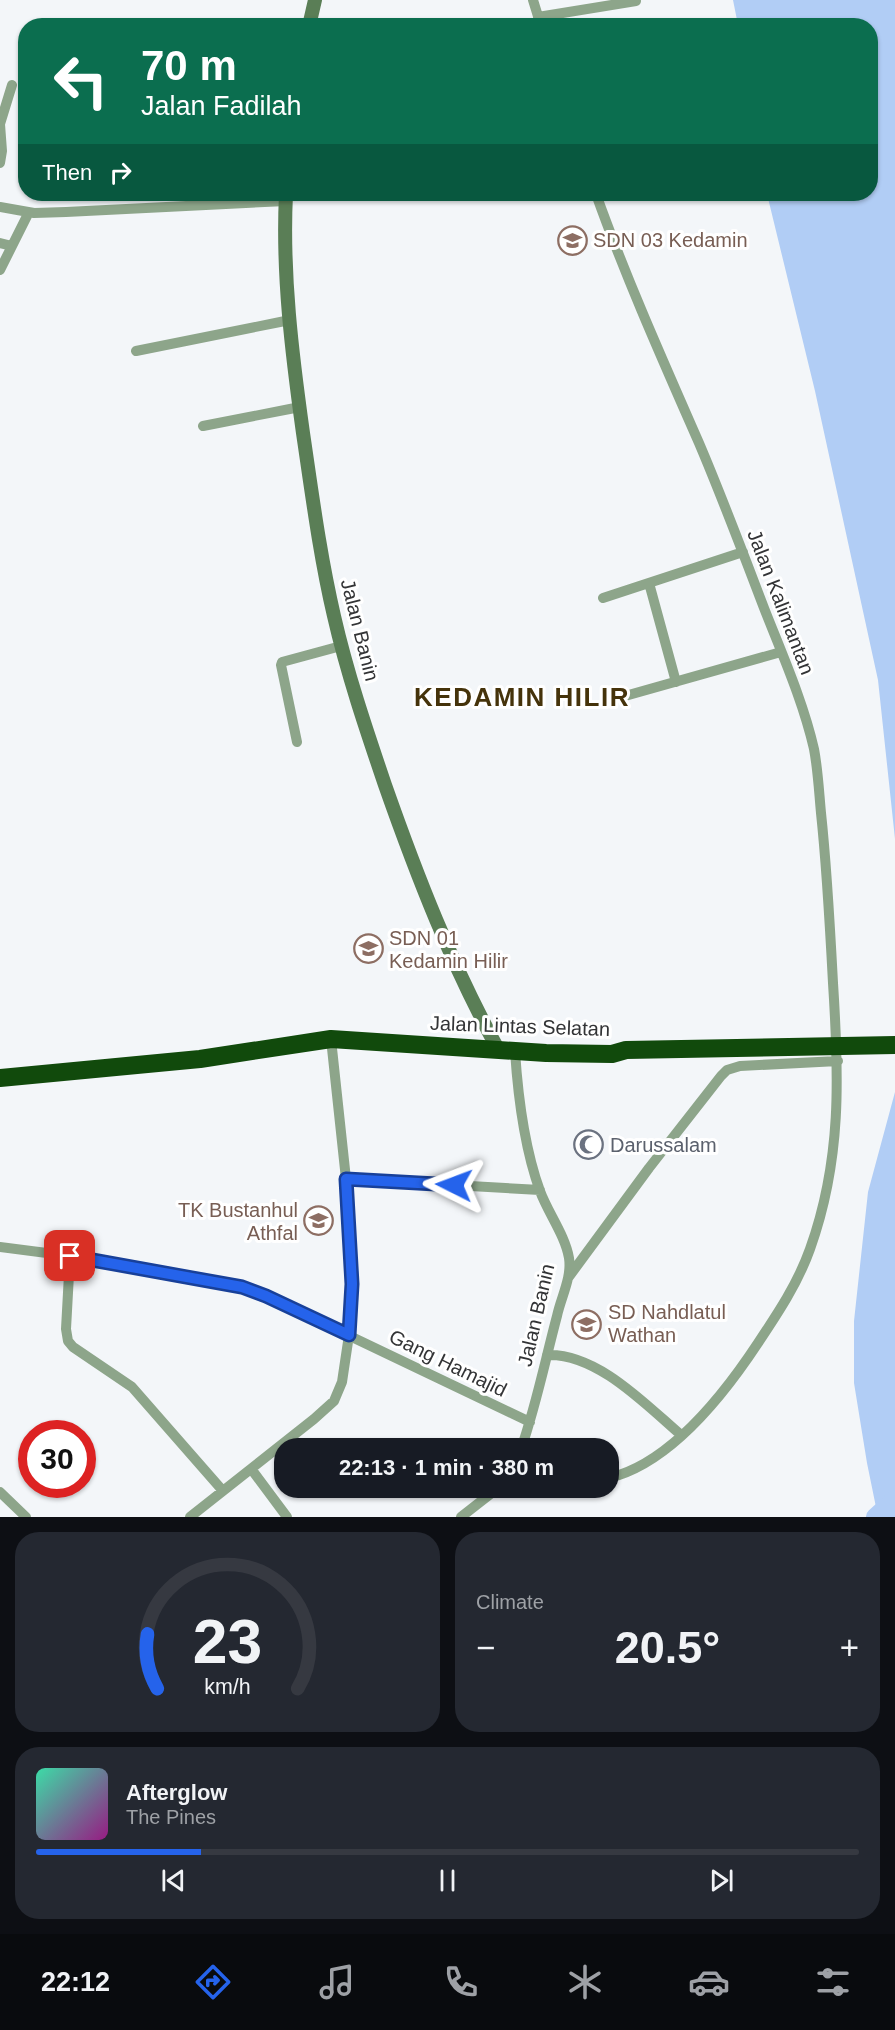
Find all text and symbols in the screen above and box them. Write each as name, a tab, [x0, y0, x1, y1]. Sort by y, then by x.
icon: left	[42, 42, 120, 120]
text: 70 m	[141, 42, 237, 89]
text: Jalan Fadilah	[141, 91, 302, 121]
icon: right	[104, 156, 137, 189]
text: Then	[42, 160, 92, 185]
school or university icon: SDN 03 Kedamin	[556, 224, 588, 256]
place label: SDN 03 Kedamin	[593, 229, 748, 251]
street label: Jalan Kalimantan	[743, 526, 819, 678]
street label: Jalan Banin	[337, 577, 383, 683]
district label: KEDAMIN HILIR	[414, 682, 630, 712]
place label: SDN 01 Kedamin Hilir	[389, 927, 508, 972]
school or university icon: SDN 01 Kedamin Hilir	[352, 933, 384, 965]
street label: Jalan Lintas Selatan	[430, 1012, 610, 1040]
mosque icon: Darussalam	[573, 1129, 605, 1161]
place label: Darussalam	[610, 1134, 717, 1156]
position arrow	[422, 1153, 486, 1217]
place label: TK Bustanhul Athfal	[178, 1199, 298, 1244]
school or university icon: TK Bustanhul Athfal	[303, 1205, 335, 1237]
pin	[44, 1230, 95, 1281]
icon: arrive	[53, 1239, 86, 1272]
street label: Jalan Banin	[514, 1262, 558, 1368]
place label: SD Nahdlatul Wathan	[608, 1301, 726, 1346]
school or university icon: SD Nahdlatul Wathan	[571, 1308, 603, 1340]
street label: Gang Hamajid	[386, 1325, 510, 1401]
speed limit sign: 30	[18, 1420, 96, 1498]
text: 22:13 · 1 min · 380 m	[339, 1455, 554, 1480]
text: Climate	[476, 1591, 544, 1613]
text: 23	[193, 1607, 262, 1676]
text: 20.5°	[615, 1622, 720, 1673]
text: −	[476, 1629, 495, 1666]
text: +	[840, 1629, 859, 1666]
text: km/h	[204, 1675, 251, 1699]
text: Afterglow	[126, 1780, 227, 1805]
text: The Pines	[126, 1806, 216, 1828]
icon: previous	[157, 1864, 190, 1897]
icon: pause	[431, 1864, 464, 1897]
icon: next	[705, 1864, 738, 1897]
icon: directions	[192, 1961, 234, 2003]
icon: music	[316, 1961, 358, 2003]
icon: phone	[440, 1961, 482, 2003]
icon: climate	[564, 1961, 606, 2003]
icon: car	[688, 1961, 730, 2003]
icon: filters	[812, 1961, 854, 2003]
text: 22:12	[41, 1967, 110, 1997]

